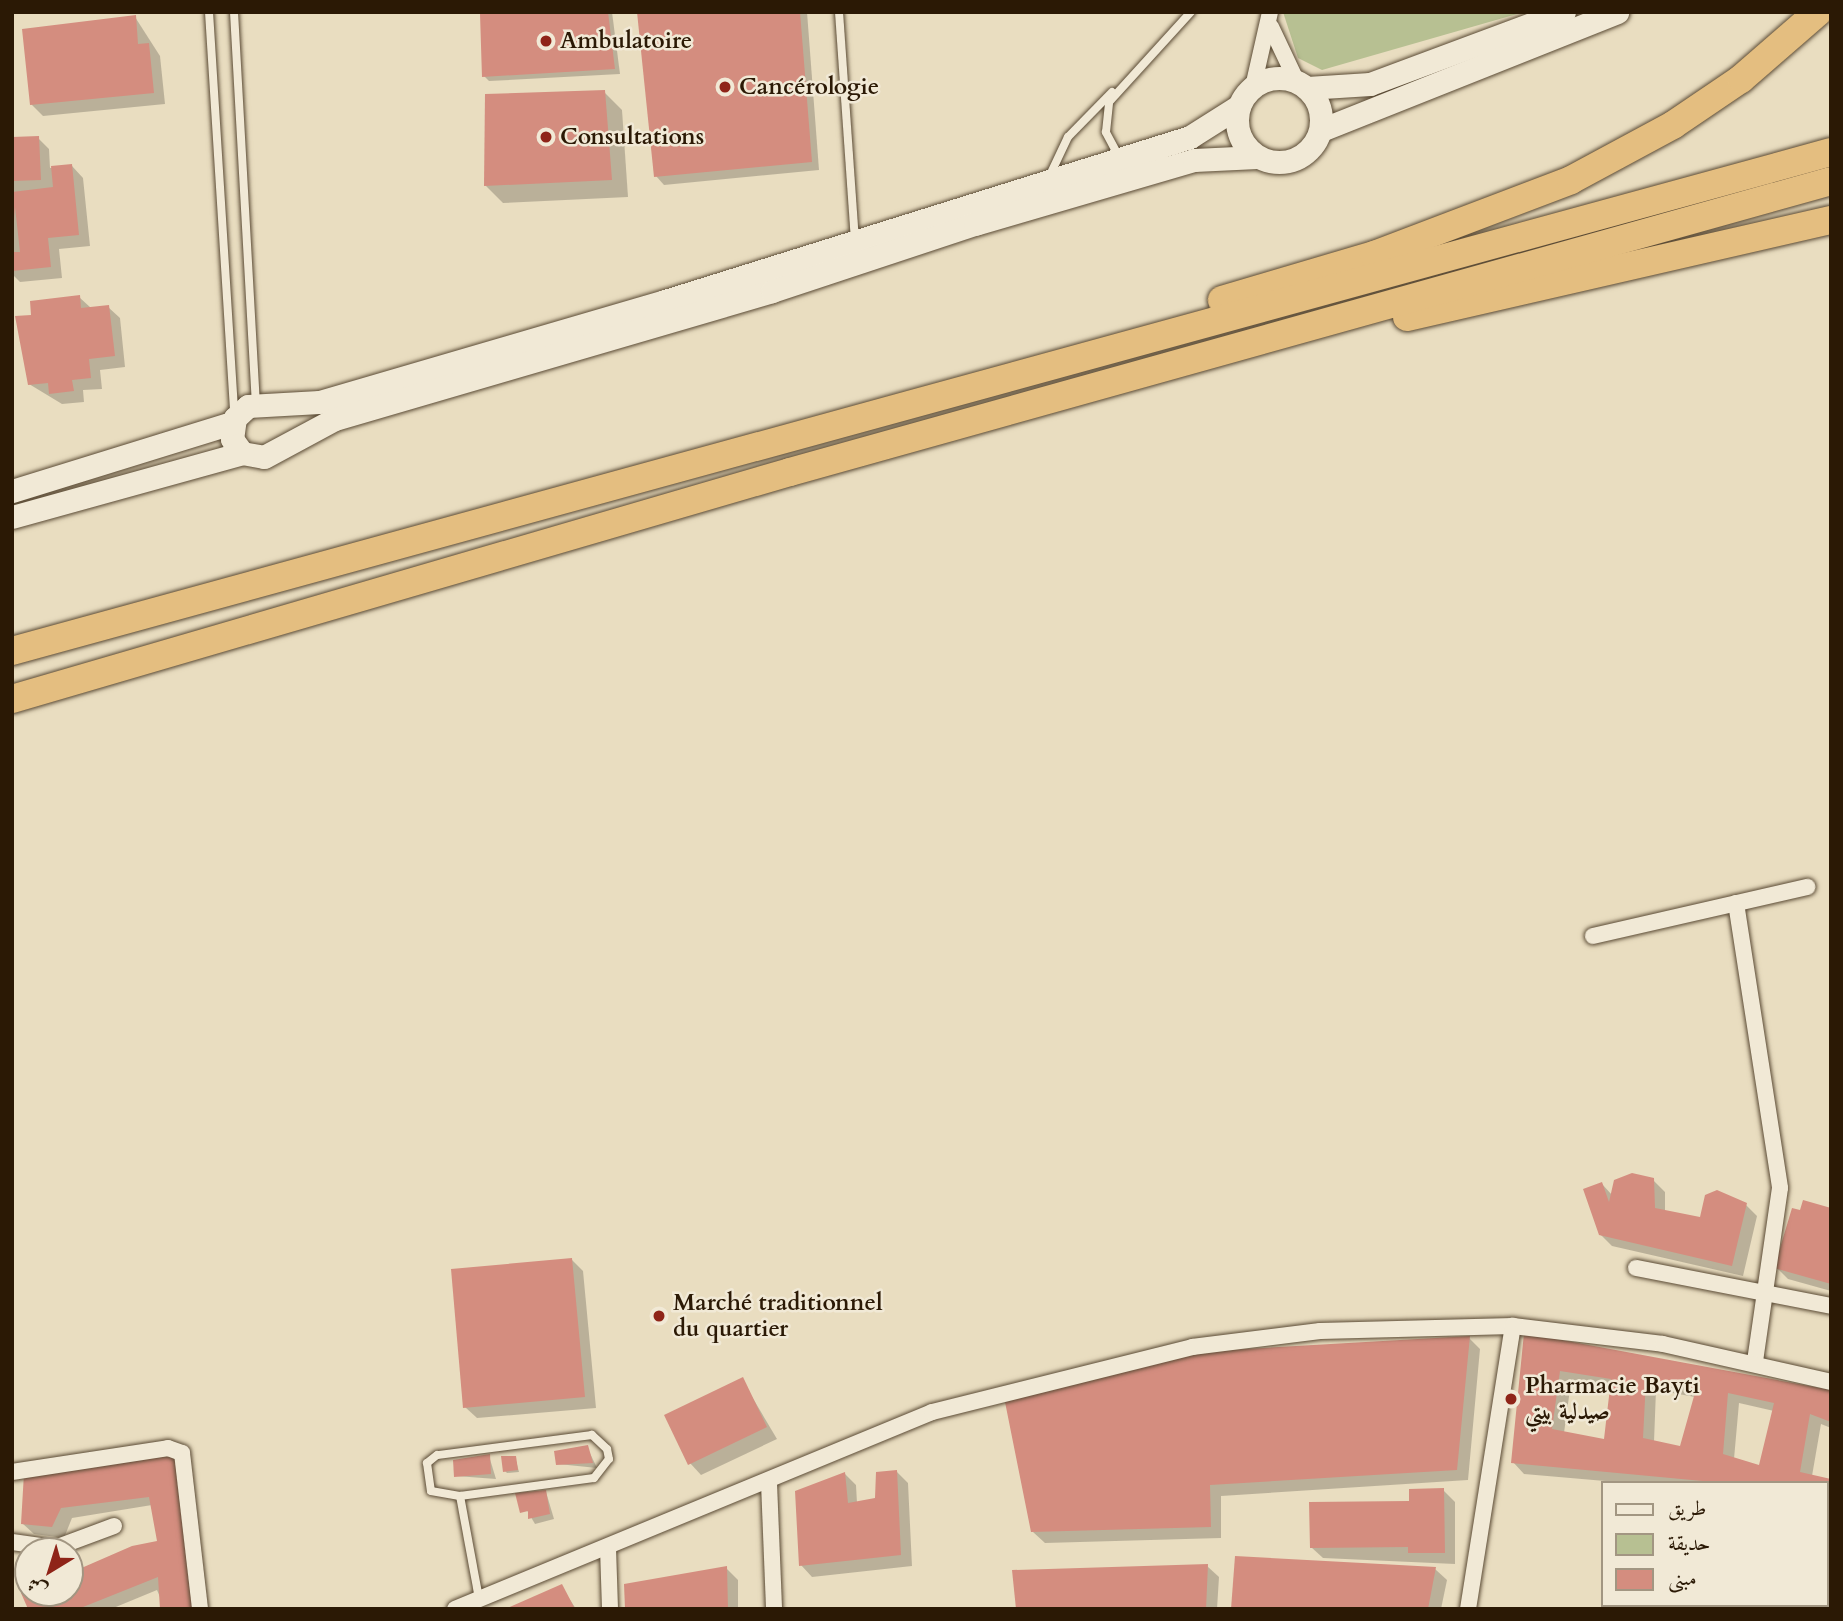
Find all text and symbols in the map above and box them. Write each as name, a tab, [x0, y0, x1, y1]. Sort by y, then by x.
place label: Ambulatoire	[560, 27, 692, 55]
marker: Ambulatoire	[538, 33, 554, 49]
place label: Cancérologie	[739, 73, 879, 101]
marker: Cancérologie	[717, 79, 733, 95]
place label: Consultations	[560, 123, 704, 151]
marker: Consultations	[538, 129, 554, 145]
place label: Marché traditionnel du quartier	[673, 1289, 883, 1343]
marker: Marché traditionnel du quartier	[651, 1308, 667, 1324]
place label: Pharmacie Bayti صيدلية بيتي	[1525, 1372, 1700, 1426]
marker: Pharmacie Bayti صيدلية بيتي	[1503, 1391, 1519, 1407]
legend	[1602, 1481, 1829, 1607]
text: طريق	[1668, 1494, 1706, 1523]
text: حديقة	[1668, 1529, 1711, 1558]
north arrow	[14, 1537, 84, 1607]
text: مبنى	[1668, 1564, 1697, 1593]
text: ش	[22, 1571, 53, 1603]

